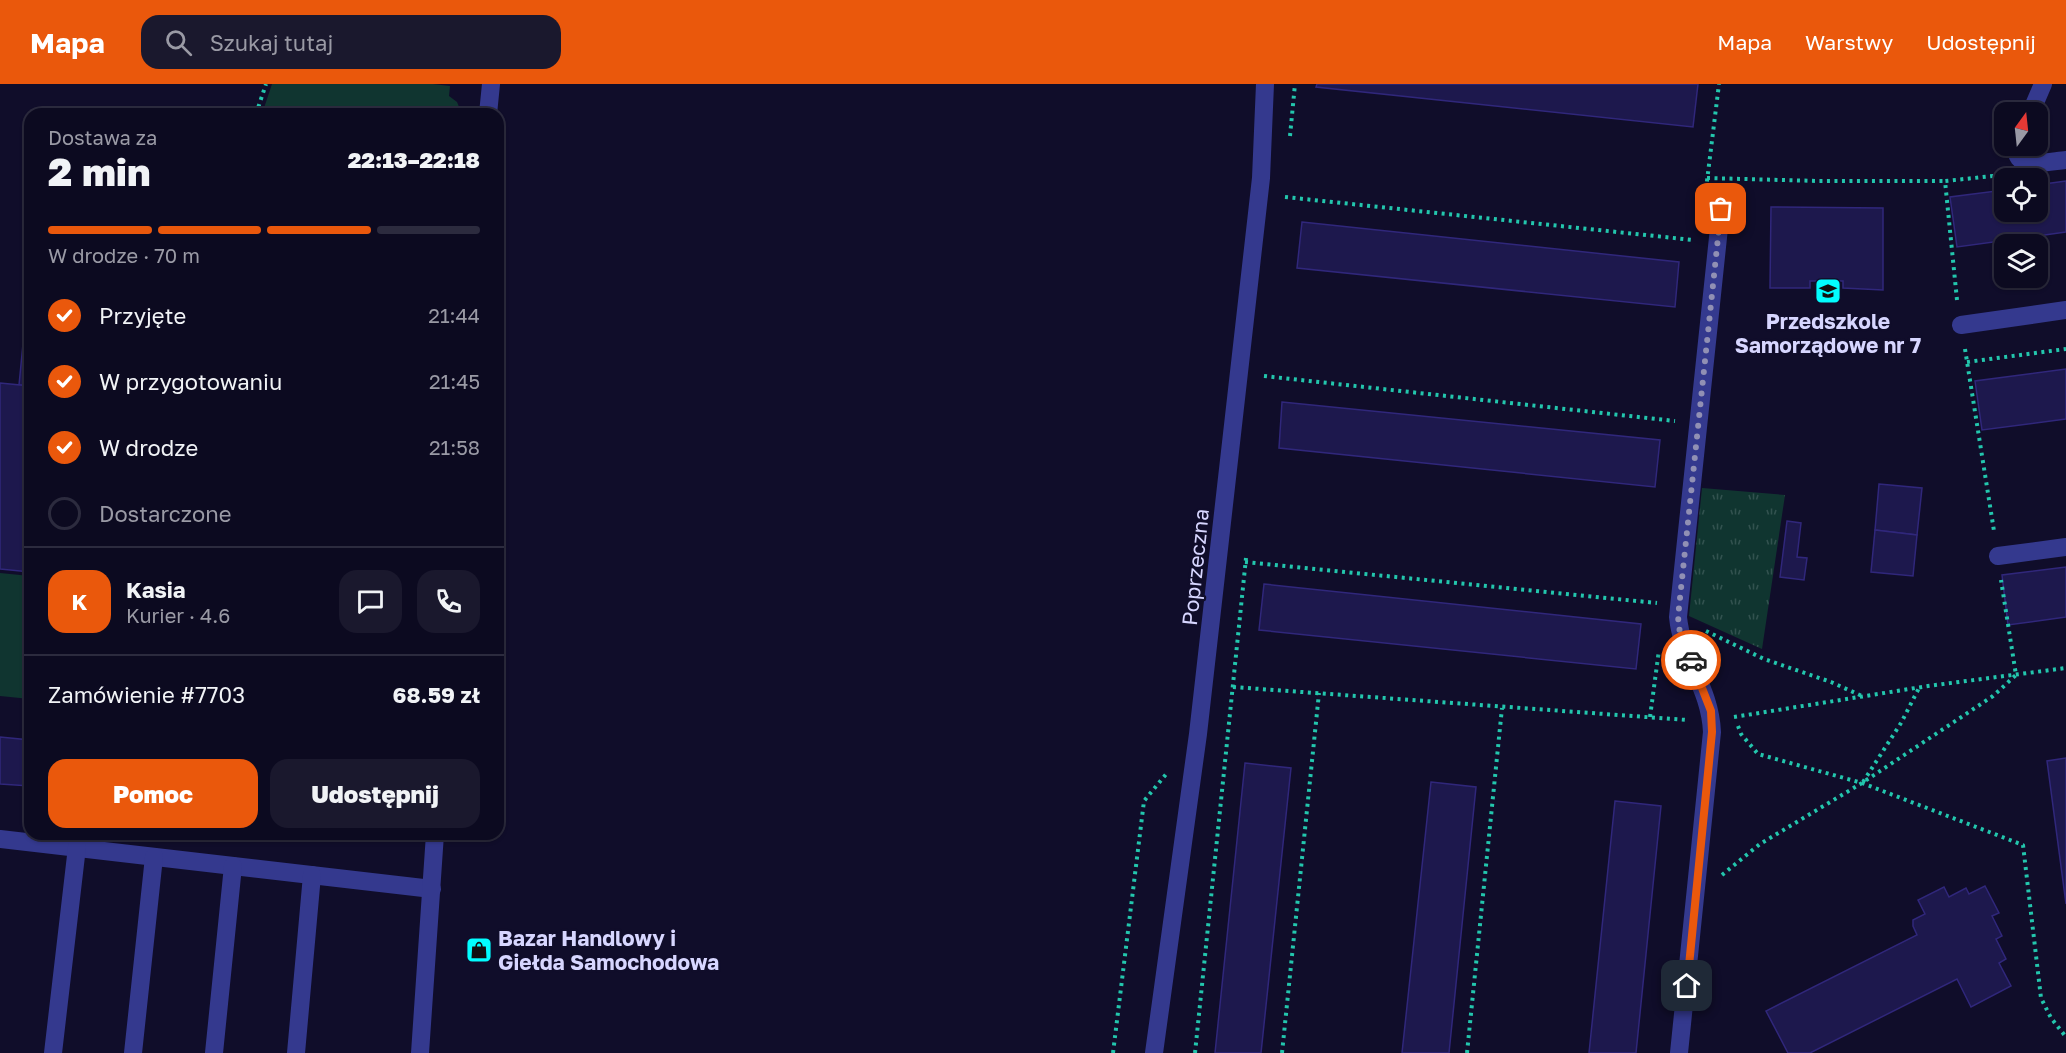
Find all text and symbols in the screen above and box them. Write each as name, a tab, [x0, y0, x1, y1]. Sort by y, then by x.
search box	[141, 15, 561, 69]
text: Mapa	[30, 26, 105, 59]
icon: search	[162, 26, 195, 59]
text: Szukaj tutaj	[210, 29, 333, 56]
text: Mapa	[1717, 29, 1772, 55]
text: Warstwy	[1805, 29, 1893, 55]
text: Udostępnij	[1926, 29, 2036, 55]
north arrow	[1994, 102, 2048, 156]
map controls	[1994, 102, 2048, 288]
text: Dostawa za	[48, 125, 157, 149]
text: 22:13–22:18	[348, 146, 480, 173]
text: 2 min	[48, 148, 151, 195]
button: locate	[1994, 168, 2048, 222]
pin	[1695, 183, 1746, 234]
icon: bag	[1704, 192, 1737, 225]
button: layers	[1994, 234, 2048, 288]
text: W drodze · 70 m	[48, 243, 200, 267]
school or university icon: Przedszkole Samorządowe nr 7	[1813, 276, 1843, 306]
icon: check	[48, 299, 81, 332]
text: Przyjęte	[99, 302, 186, 329]
text: 21:44	[428, 303, 480, 327]
place label: Przedszkole Samorządowe nr 7	[1735, 308, 1921, 358]
icon: check	[48, 365, 81, 398]
text: W przygotowaniu	[99, 368, 282, 395]
text: 21:45	[429, 369, 480, 393]
icon: check	[48, 431, 81, 464]
text: W drodze	[99, 434, 198, 461]
text: 21:58	[429, 435, 480, 459]
text: Dostarczone	[99, 500, 232, 527]
street label: Poprzeczna	[1176, 507, 1214, 627]
button: chat	[339, 570, 402, 633]
button: phone	[417, 570, 480, 633]
text: Kasia	[126, 576, 186, 603]
text: K	[72, 588, 87, 615]
text: Kurier · 4.6	[126, 603, 230, 627]
courier	[1661, 630, 1721, 690]
icon: car	[1675, 644, 1708, 677]
text: Zamówienie #7703	[48, 681, 245, 708]
text: 68.59 zł	[393, 681, 480, 708]
button: Pomoc	[48, 759, 258, 828]
button: Udostępnij	[270, 759, 480, 828]
place label: Bazar Handlowy i Giełda Samochodowa	[498, 925, 719, 975]
shop icon: Bazar Handlowy i Giełda Samochodowa	[464, 935, 494, 965]
pin	[1661, 960, 1712, 1011]
icon: home	[1670, 969, 1703, 1002]

